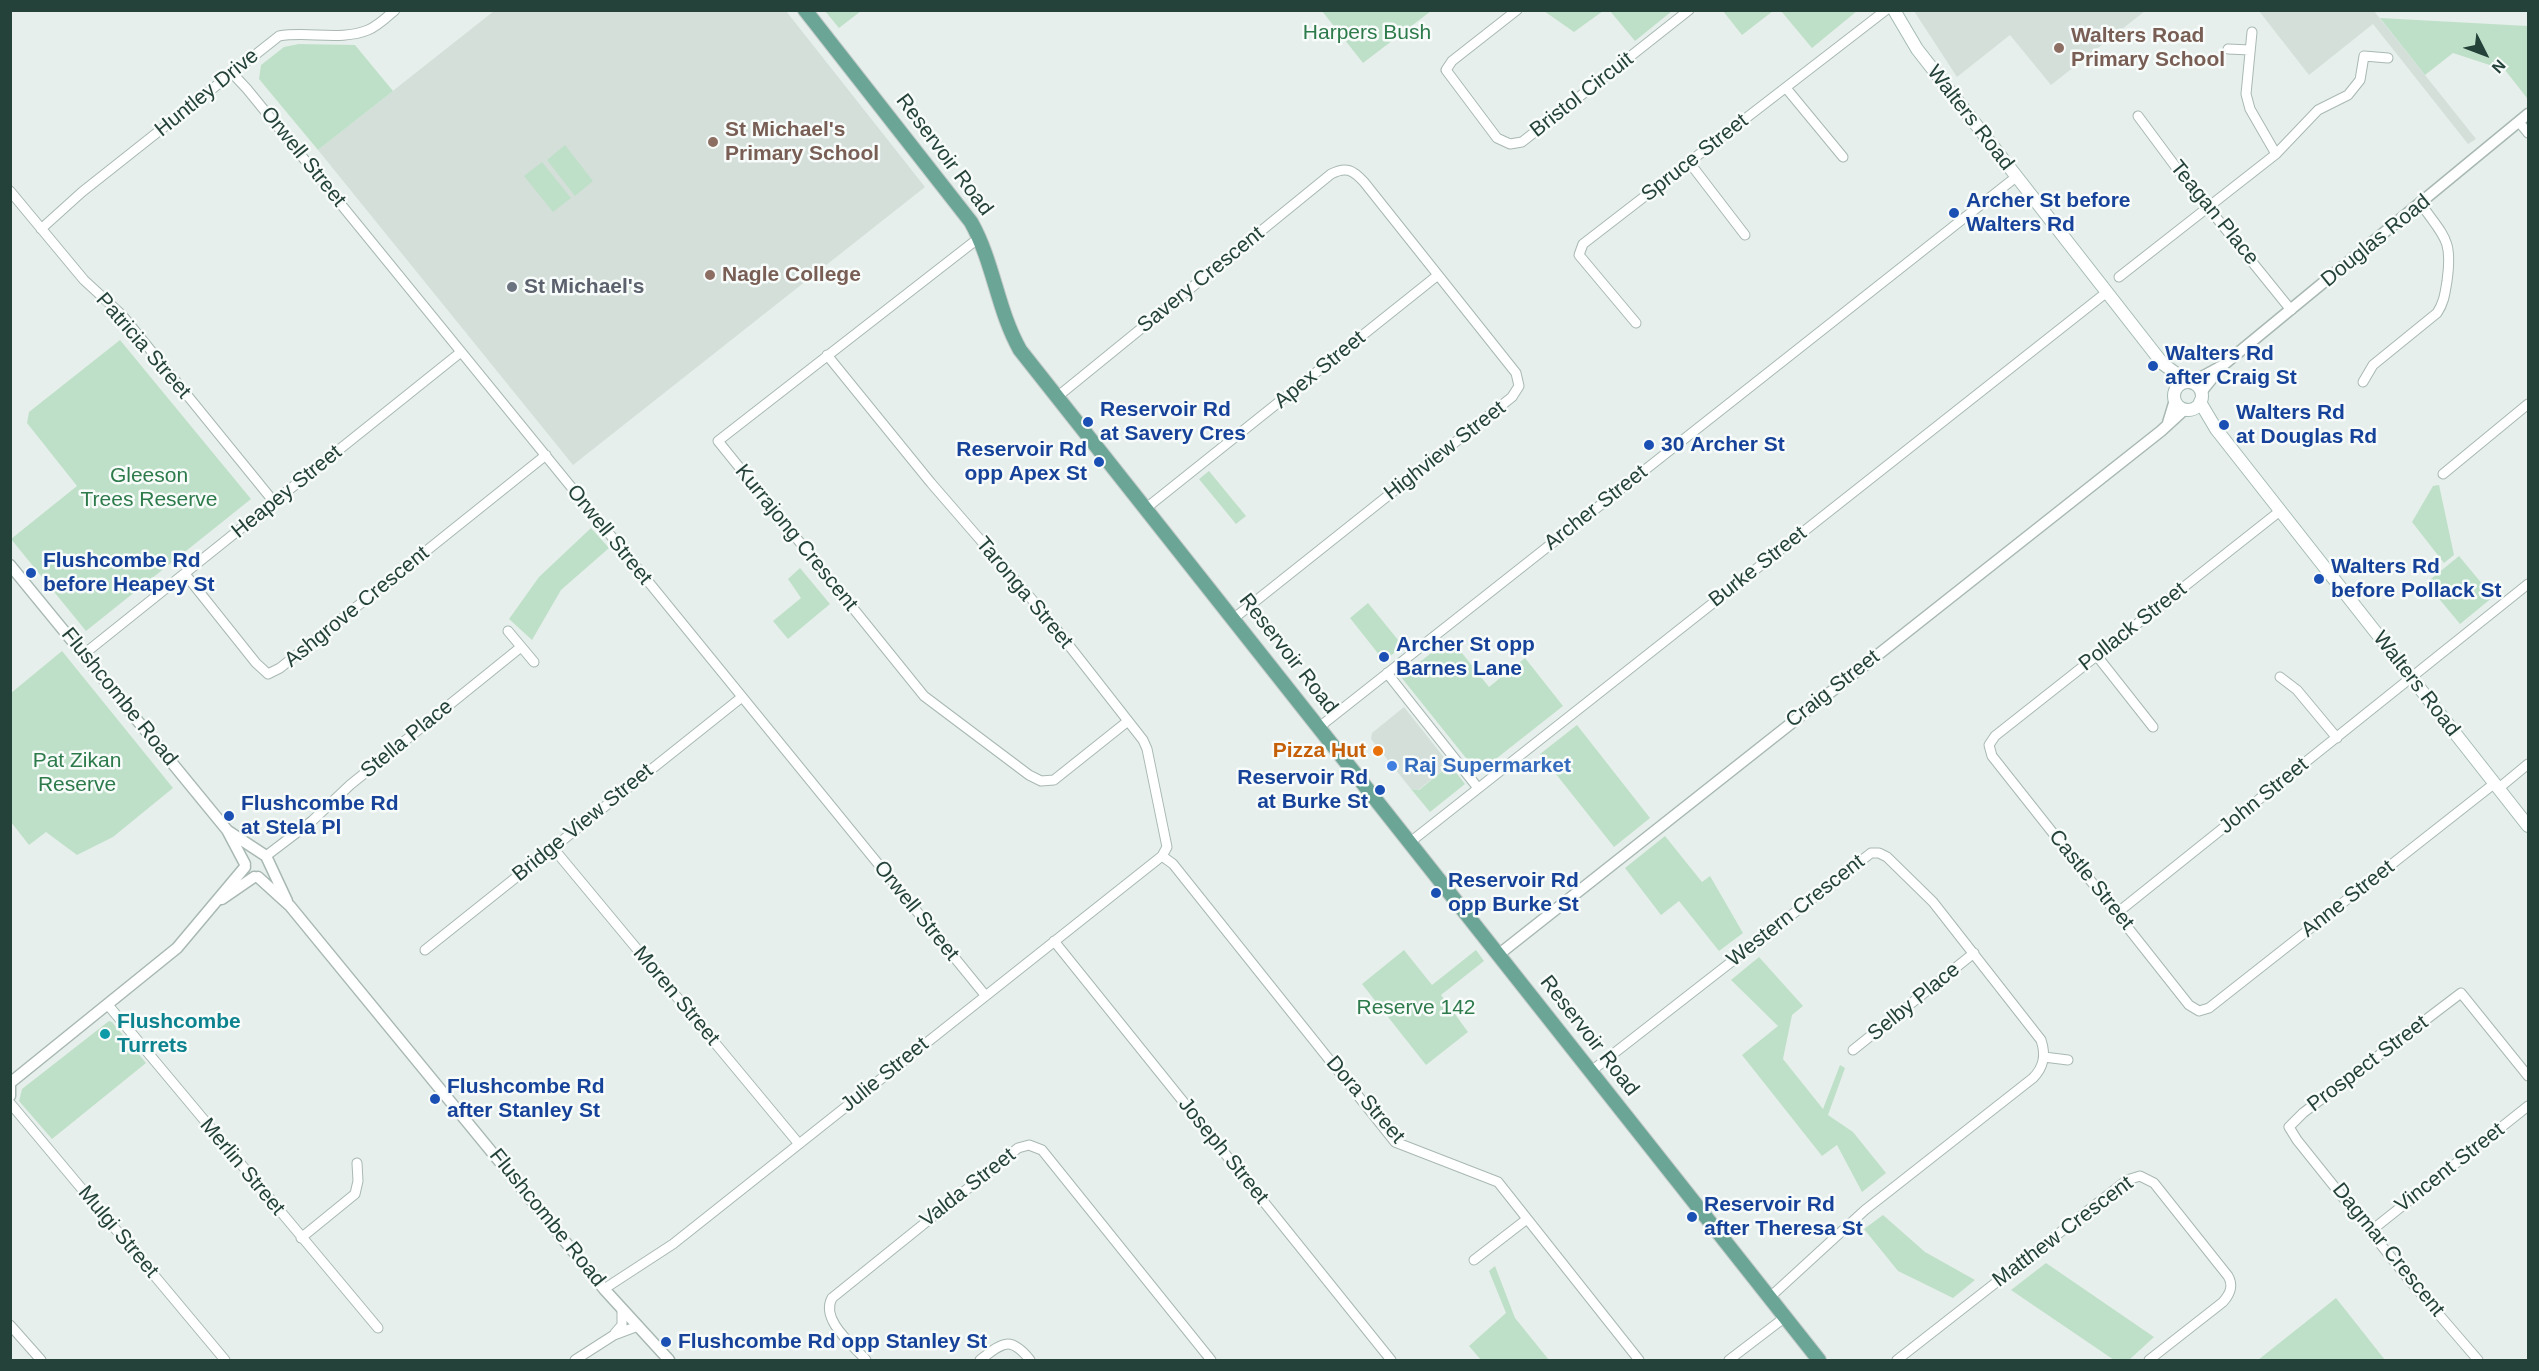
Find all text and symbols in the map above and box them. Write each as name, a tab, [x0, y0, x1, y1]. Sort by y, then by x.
park label: Harpers Bush	[1303, 20, 1431, 46]
place label: Walters Road Primary School	[2071, 23, 2225, 73]
north arrow	[2455, 24, 2515, 84]
marker: Walters Road Primary School	[2052, 41, 2066, 55]
street label: Huntley Drive	[150, 44, 264, 142]
street label: Bristol Circuit	[1526, 47, 1638, 143]
text: N	[2489, 56, 2509, 76]
street label: Walters Road	[1921, 60, 2019, 176]
street label: Reservoir Road	[890, 89, 998, 221]
street label: Orwell Street	[255, 102, 351, 212]
street label: Spruce Street	[1637, 109, 1753, 207]
place label: St Michael's Primary School	[725, 117, 879, 167]
marker: St Michael's Primary School	[706, 135, 720, 149]
street label: Teagan Place	[2164, 156, 2264, 270]
place label: Archer St before Walters Rd	[1966, 188, 2131, 238]
street label: Douglas Road	[2316, 189, 2436, 293]
marker: Archer St before Walters Rd	[1947, 206, 1961, 220]
street label: Savery Crescent	[1133, 221, 1269, 339]
place label: Nagle College	[722, 262, 861, 288]
marker: Nagle College	[703, 268, 717, 282]
place label: St Michael's	[524, 274, 645, 300]
marker: St Michael's	[505, 280, 519, 294]
street label: Patricia Street	[90, 288, 196, 404]
street label: Apex Street	[1269, 326, 1371, 414]
place label: Walters Rd after Craig St	[2165, 341, 2297, 391]
marker: Walters Rd after Craig St	[2146, 359, 2160, 373]
street label: Highview Street	[1379, 396, 1511, 506]
place label: Reservoir Rd at Savery Cres	[1100, 397, 1246, 447]
place label: Walters Rd at Douglas Rd	[2236, 400, 2377, 450]
marker: Reservoir Rd at Savery Cres	[1081, 415, 1095, 429]
marker: Walters Rd at Douglas Rd	[2217, 418, 2231, 432]
place label: 30 Archer St	[1661, 432, 1785, 458]
place label: Reservoir Rd opp Apex St	[956, 437, 1087, 487]
marker: 30 Archer St	[1642, 438, 1656, 452]
street label: Heapey Street	[227, 440, 347, 544]
marker: Reservoir Rd opp Apex St	[1092, 455, 1106, 469]
street label: Kurrajong Crescent	[729, 460, 863, 616]
street label: Archer Street	[1539, 460, 1653, 556]
park label: Gleeson Trees Reserve	[81, 463, 217, 513]
street label: Orwell Street	[561, 480, 657, 590]
street label: Burke Street	[1704, 521, 1812, 613]
street label: Taronga Street	[970, 532, 1078, 654]
street label: Ashgrove Crescent	[280, 541, 434, 673]
place label: Flushcombe Rd before Heapey St	[43, 548, 215, 598]
place label: Walters Rd before Pollack St	[2331, 554, 2501, 604]
marker: Flushcombe Rd before Heapey St	[24, 566, 38, 580]
marker: Walters Rd before Pollack St	[2312, 572, 2326, 586]
street label: Pollack Street	[2074, 577, 2192, 677]
street label: Reservoir Road	[1233, 589, 1343, 719]
street label: Flushcombe Road	[56, 623, 182, 771]
street label: Walters Road	[2367, 626, 2465, 742]
place label: Archer St opp Barnes Lane	[1396, 632, 1535, 682]
street label: Craig Street	[1781, 645, 1885, 733]
marker: Archer St opp Barnes Lane	[1377, 650, 1391, 664]
street label: Stella Place	[356, 694, 458, 784]
place label: Pizza Hut	[1273, 738, 1366, 764]
marker: Pizza Hut	[1371, 744, 1385, 758]
park label: Pat Zikan Reserve	[33, 748, 121, 798]
street label: John Street	[2214, 752, 2314, 840]
place label: Raj Supermarket	[1404, 753, 1571, 779]
street label: Bridge View Street	[508, 759, 658, 887]
marker: Raj Supermarket	[1385, 759, 1399, 773]
place label: Reservoir Rd at Burke St	[1237, 765, 1368, 815]
marker: Reservoir Rd at Burke St	[1373, 783, 1387, 797]
place label: Flushcombe Rd at Stela Pl	[241, 791, 399, 841]
marker: Flushcombe Rd at Stela Pl	[222, 809, 236, 823]
street label: Castle Street	[2043, 825, 2139, 935]
street label: Western Crescent	[1722, 849, 1870, 973]
street label: Anne Street	[2297, 855, 2399, 943]
street label: Orwell Street	[868, 856, 964, 966]
place label: Reservoir Rd opp Burke St	[1448, 868, 1579, 918]
marker: Reservoir Rd opp Burke St	[1429, 886, 1443, 900]
street label: Moren Street	[627, 941, 725, 1051]
street label: Selby Place	[1863, 957, 1965, 1047]
street label: Reservoir Road	[1534, 971, 1644, 1101]
park label: Reserve 142	[1356, 995, 1476, 1021]
place label: Flushcombe Turrets	[117, 1009, 241, 1059]
street label: Prospect Street	[2303, 1010, 2433, 1118]
marker: Flushcombe Turrets	[98, 1027, 112, 1041]
street label: Julie Street	[836, 1032, 934, 1118]
street label: Dora Street	[1320, 1051, 1410, 1149]
place label: Flushcombe Rd after Stanley St	[447, 1074, 605, 1124]
marker: Flushcombe Rd after Stanley St	[428, 1092, 442, 1106]
street label: Joseph Street	[1172, 1093, 1274, 1209]
street label: Merlin Street	[194, 1113, 290, 1221]
street label: Vincent Street	[2390, 1118, 2510, 1218]
street label: Valda Street	[915, 1143, 1021, 1233]
street label: Flushcombe Road	[484, 1144, 610, 1292]
street label: Matthew Crescent	[1988, 1171, 2138, 1293]
street label: Dagmar Crescent	[2326, 1178, 2450, 1322]
street label: Mulgi Street	[72, 1181, 164, 1283]
place label: Reservoir Rd after Theresa St	[1704, 1192, 1863, 1242]
marker: Reservoir Rd after Theresa St	[1685, 1210, 1699, 1224]
place label: Flushcombe Rd opp Stanley St	[678, 1329, 987, 1355]
marker: Flushcombe Rd opp Stanley St	[659, 1335, 673, 1349]

